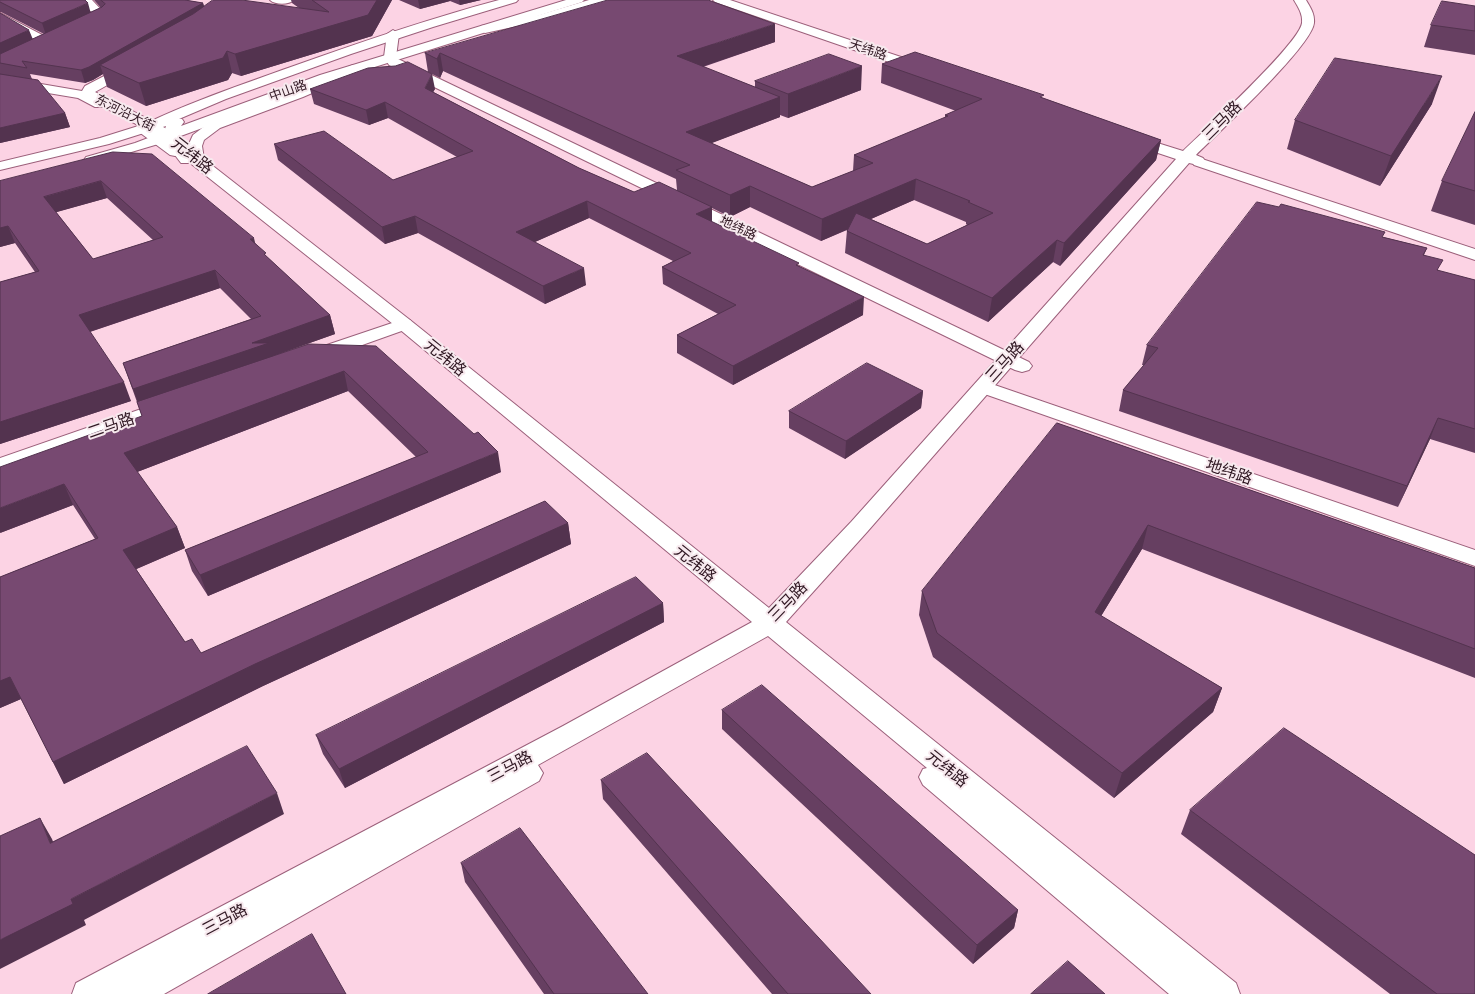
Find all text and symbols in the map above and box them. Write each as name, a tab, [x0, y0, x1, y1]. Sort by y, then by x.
street label: 天纬路	[847, 36, 889, 64]
street label: 中山路	[267, 77, 309, 105]
street label: 东河沿大街	[93, 91, 157, 135]
street label: 三马路	[1198, 97, 1246, 145]
street label: 元纬路	[167, 134, 217, 178]
street label: 地纬路	[717, 212, 759, 244]
street label: 元纬路	[420, 335, 470, 381]
street label: 三马路	[982, 338, 1028, 386]
street label: 二马路	[85, 409, 137, 443]
street label: 地纬路	[1203, 455, 1255, 489]
street label: 元纬路	[670, 541, 720, 587]
street label: 三马路	[764, 578, 812, 626]
street label: 元纬路	[922, 746, 972, 792]
street label: 三马路	[484, 747, 536, 787]
street label: 三马路	[199, 900, 251, 940]

